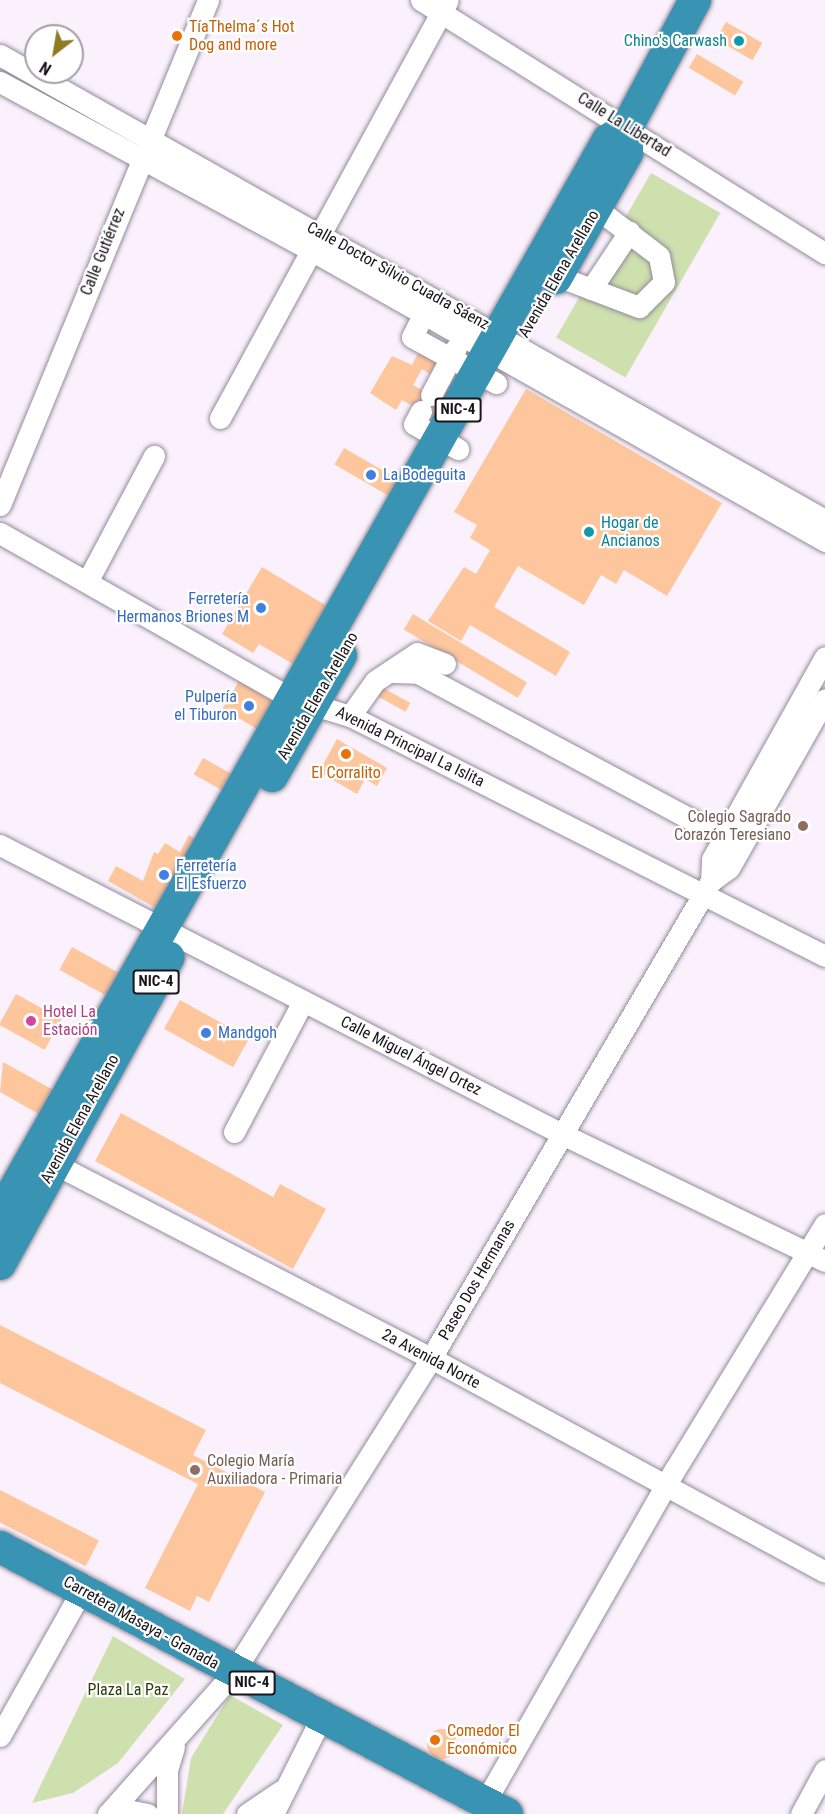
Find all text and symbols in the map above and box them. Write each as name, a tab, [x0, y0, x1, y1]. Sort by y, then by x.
place label: TíaThelma´s Hot Dog and more	[189, 17, 294, 55]
north arrow	[24, 24, 84, 84]
marker: TíaThelma´s Hot Dog and more	[170, 29, 184, 43]
place label: Chino's Carwash	[624, 31, 727, 51]
marker: Chino's Carwash	[732, 34, 746, 48]
text: N	[36, 57, 55, 79]
street label: Calle La Libertad	[574, 89, 674, 161]
street label: Calle Gutiérrez	[77, 206, 129, 298]
street label: Avenida Elena Arellano	[515, 207, 603, 341]
street label: Calle Doctor Silvio Cuadra Sáenz	[304, 218, 492, 334]
road number: NIC-4	[434, 398, 482, 422]
place label: La Bodeguita	[383, 465, 466, 485]
marker: La Bodeguita	[364, 468, 378, 482]
place label: Hogar de Ancianos	[601, 513, 660, 551]
marker: Hogar de Ancianos	[582, 525, 596, 539]
place label: Ferretería Hermanos Briones M	[117, 589, 249, 627]
marker: Ferretería Hermanos Briones M	[254, 601, 268, 615]
street label: Avenida Elena Arellano	[274, 629, 362, 763]
place label: Pulpería el Tiburon	[174, 687, 237, 725]
marker: Pulpería el Tiburon	[242, 699, 256, 713]
street label: Avenida Principal La Islita	[333, 703, 487, 791]
marker: El Corralito	[339, 747, 353, 761]
place label: El Corralito	[311, 763, 381, 783]
place label: Colegio Sagrado Corazón Teresiano	[674, 807, 791, 845]
marker: Colegio Sagrado Corazón Teresiano	[796, 819, 810, 833]
place label: Ferretería El Esfuerzo	[176, 856, 247, 894]
marker: Ferretería El Esfuerzo	[157, 868, 171, 882]
road number: NIC-4	[132, 970, 180, 994]
place label: Hotel La Estación	[43, 1002, 97, 1040]
street label: Calle Miguel Ángel Ortez	[337, 1012, 485, 1100]
marker: Hotel La Estación	[24, 1014, 38, 1028]
place label: Mandgoh	[218, 1023, 277, 1043]
marker: Mandgoh	[199, 1026, 213, 1040]
street label: Avenida Elena Arellano	[37, 1051, 123, 1187]
street label: Paseo Dos Hermanas	[435, 1216, 519, 1344]
street label: 2a Avenida Norte	[379, 1325, 483, 1393]
place label: Colegio María Auxiliadora - Primaria	[207, 1451, 342, 1489]
marker: Colegio María Auxiliadora - Primaria	[188, 1463, 202, 1477]
street label: Carretera Masaya - Granada	[60, 1572, 222, 1674]
road number: NIC-4	[228, 1671, 276, 1695]
park label: Plaza La Paz	[88, 1680, 168, 1700]
place label: Comedor El Económico	[447, 1721, 520, 1759]
marker: Comedor El Económico	[428, 1733, 442, 1747]

